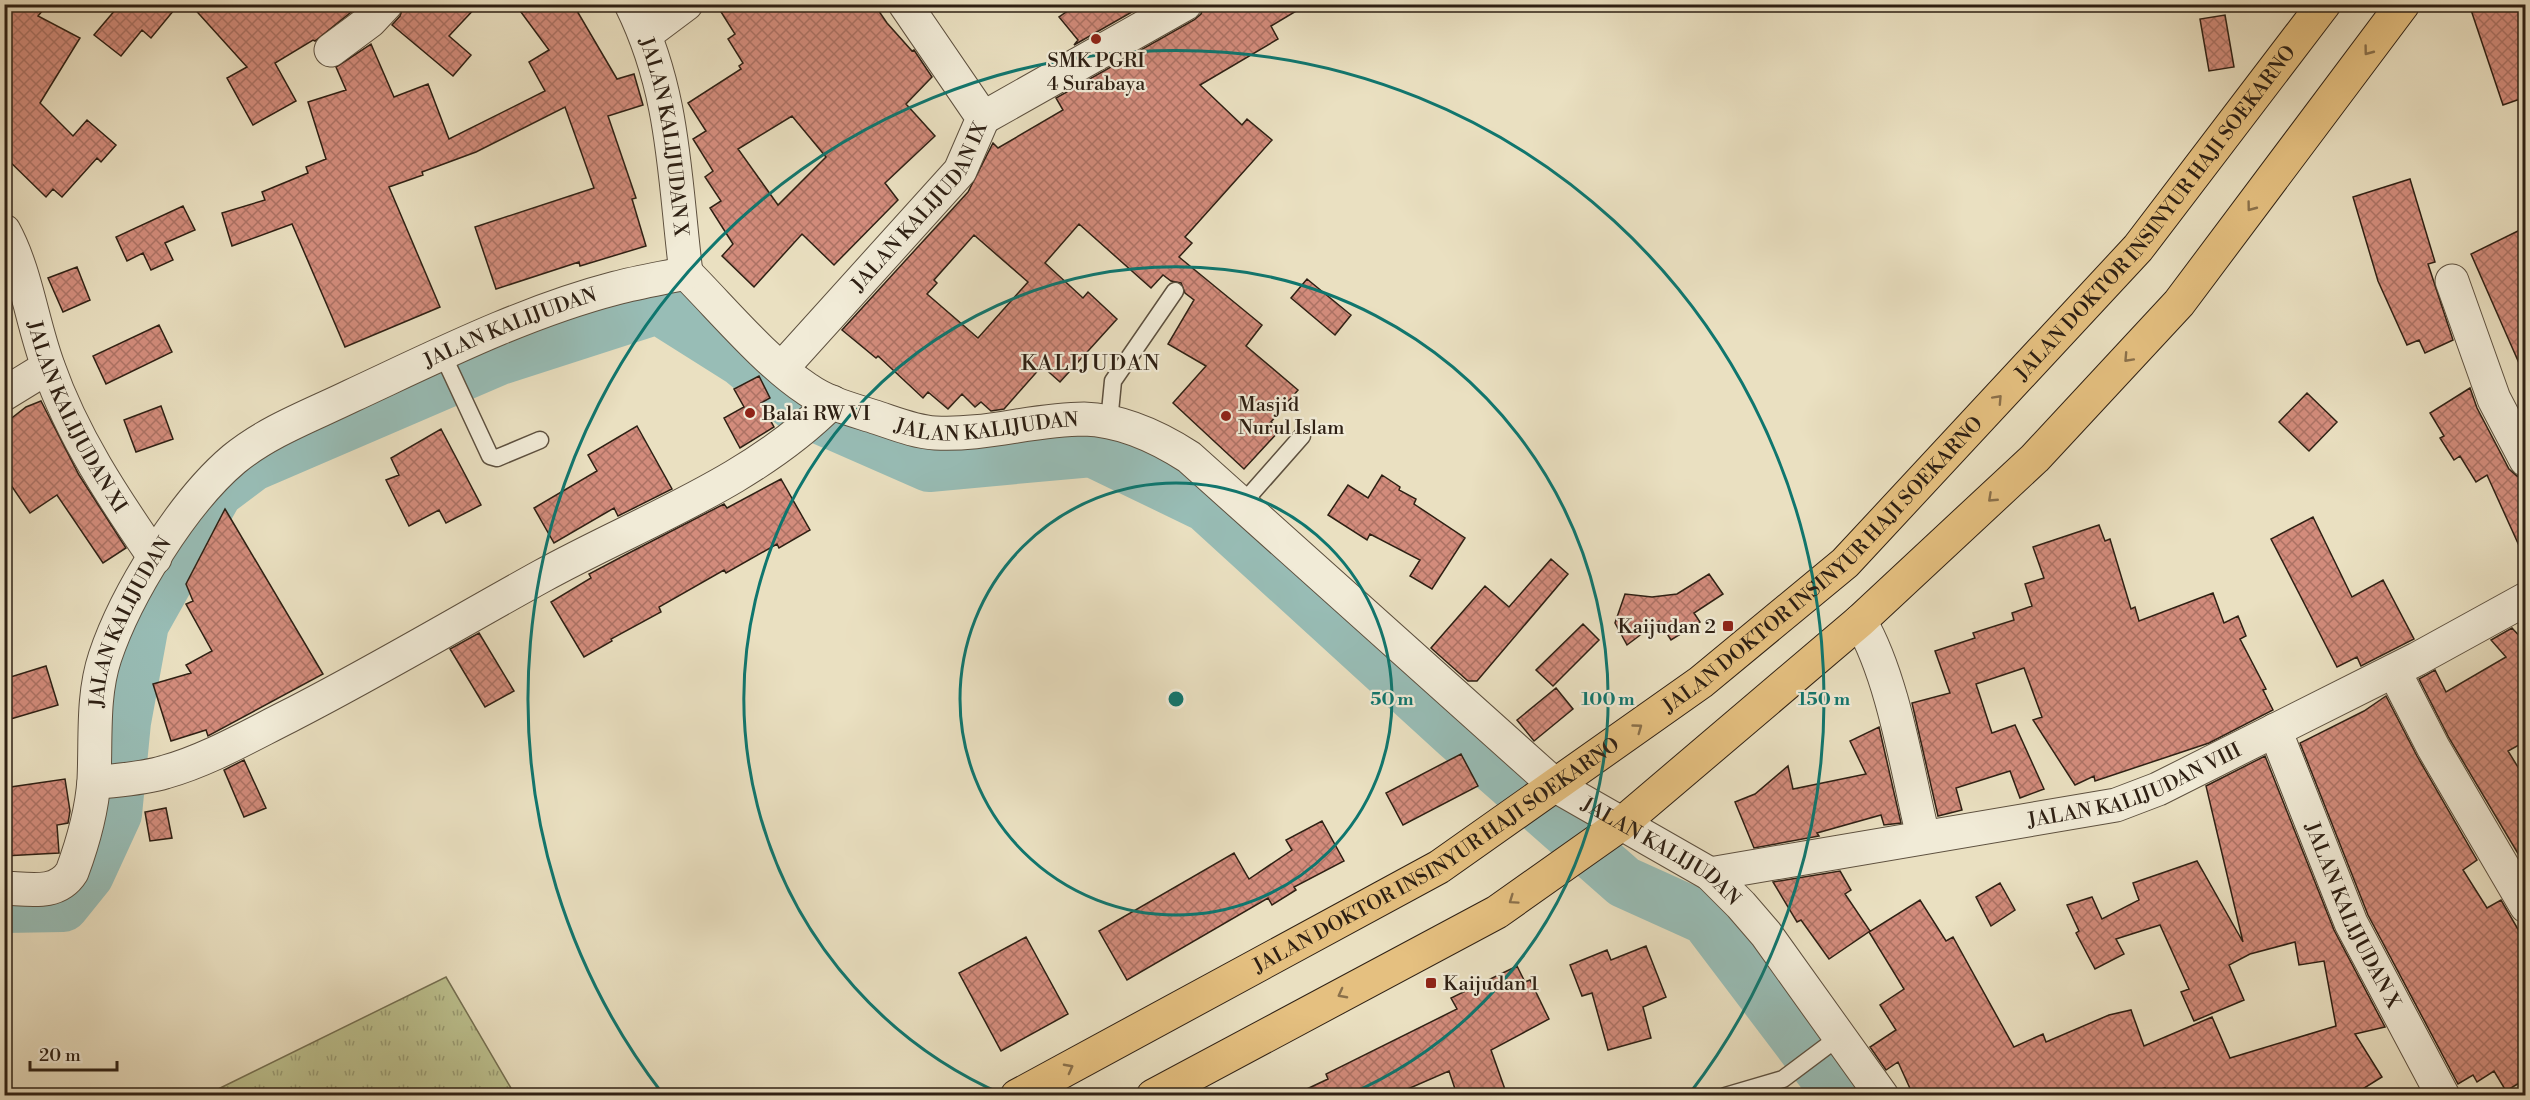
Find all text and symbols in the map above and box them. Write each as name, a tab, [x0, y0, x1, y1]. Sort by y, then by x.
marker: SMK PGRI 4 Surabaya	[1089, 32, 1103, 46]
street label: JALAN KALIJUDAN X	[632, 33, 693, 238]
street label: JALAN DOKTOR INSINYUR HAJI SOEKARNO	[2010, 41, 2302, 387]
one-way arrow	[2364, 45, 2375, 56]
place label: SMK PGRI 4 Surabaya	[1047, 49, 1146, 97]
street label: JALAN KALIJUDAN IX	[846, 118, 994, 298]
one-way arrow	[2247, 201, 2258, 212]
street label: JALAN KALIJUDAN	[419, 283, 600, 375]
street label: JALAN KALIJUDAN XI	[21, 317, 132, 518]
district label: KALIJUDAN	[1021, 350, 1161, 377]
one-way arrow	[2124, 352, 2135, 362]
place label: Masjid Nurul Islam	[1238, 393, 1345, 441]
one-way arrow	[1991, 395, 2002, 406]
place label: Balai RW VI	[761, 402, 871, 427]
marker: Balai RW VI	[743, 406, 757, 420]
street label: JALAN KALIJUDAN	[890, 408, 1079, 448]
marker: Masjid Nurul Islam	[1219, 409, 1233, 423]
street label: JALAN DOKTOR INSINYUR HAJI SOEKARNO	[1657, 412, 1989, 720]
one-way arrow	[1988, 491, 1999, 502]
street label: JALAN KALIJUDAN	[85, 533, 178, 709]
place label: Kaijudan 2	[1617, 615, 1716, 640]
marker: Kaijudan 2	[1721, 619, 1735, 633]
text: 50 m	[1370, 688, 1414, 711]
text: 100 m	[1581, 688, 1635, 711]
text: 150 m	[1798, 688, 1851, 711]
centre of rings	[1166, 689, 1186, 709]
one-way arrow	[1631, 724, 1642, 735]
street label: JALAN DOKTOR INSINYUR HAJI SOEKARNO	[1248, 732, 1625, 980]
street label: JALAN KALIJUDAN VIII	[2025, 738, 2246, 834]
street label: JALAN KALIJUDAN	[1576, 792, 1745, 912]
street label: JALAN KALIJUDAN X	[2298, 818, 2405, 1014]
one-way arrow	[1509, 893, 1520, 904]
place label: Kaijudan 1	[1443, 972, 1539, 997]
marker: Kaijudan 1	[1424, 976, 1438, 990]
one-way arrow	[1337, 987, 1348, 999]
scale bar	[30, 1034, 117, 1072]
text: 20 m	[39, 1044, 81, 1067]
one-way arrow	[1062, 1064, 1073, 1075]

